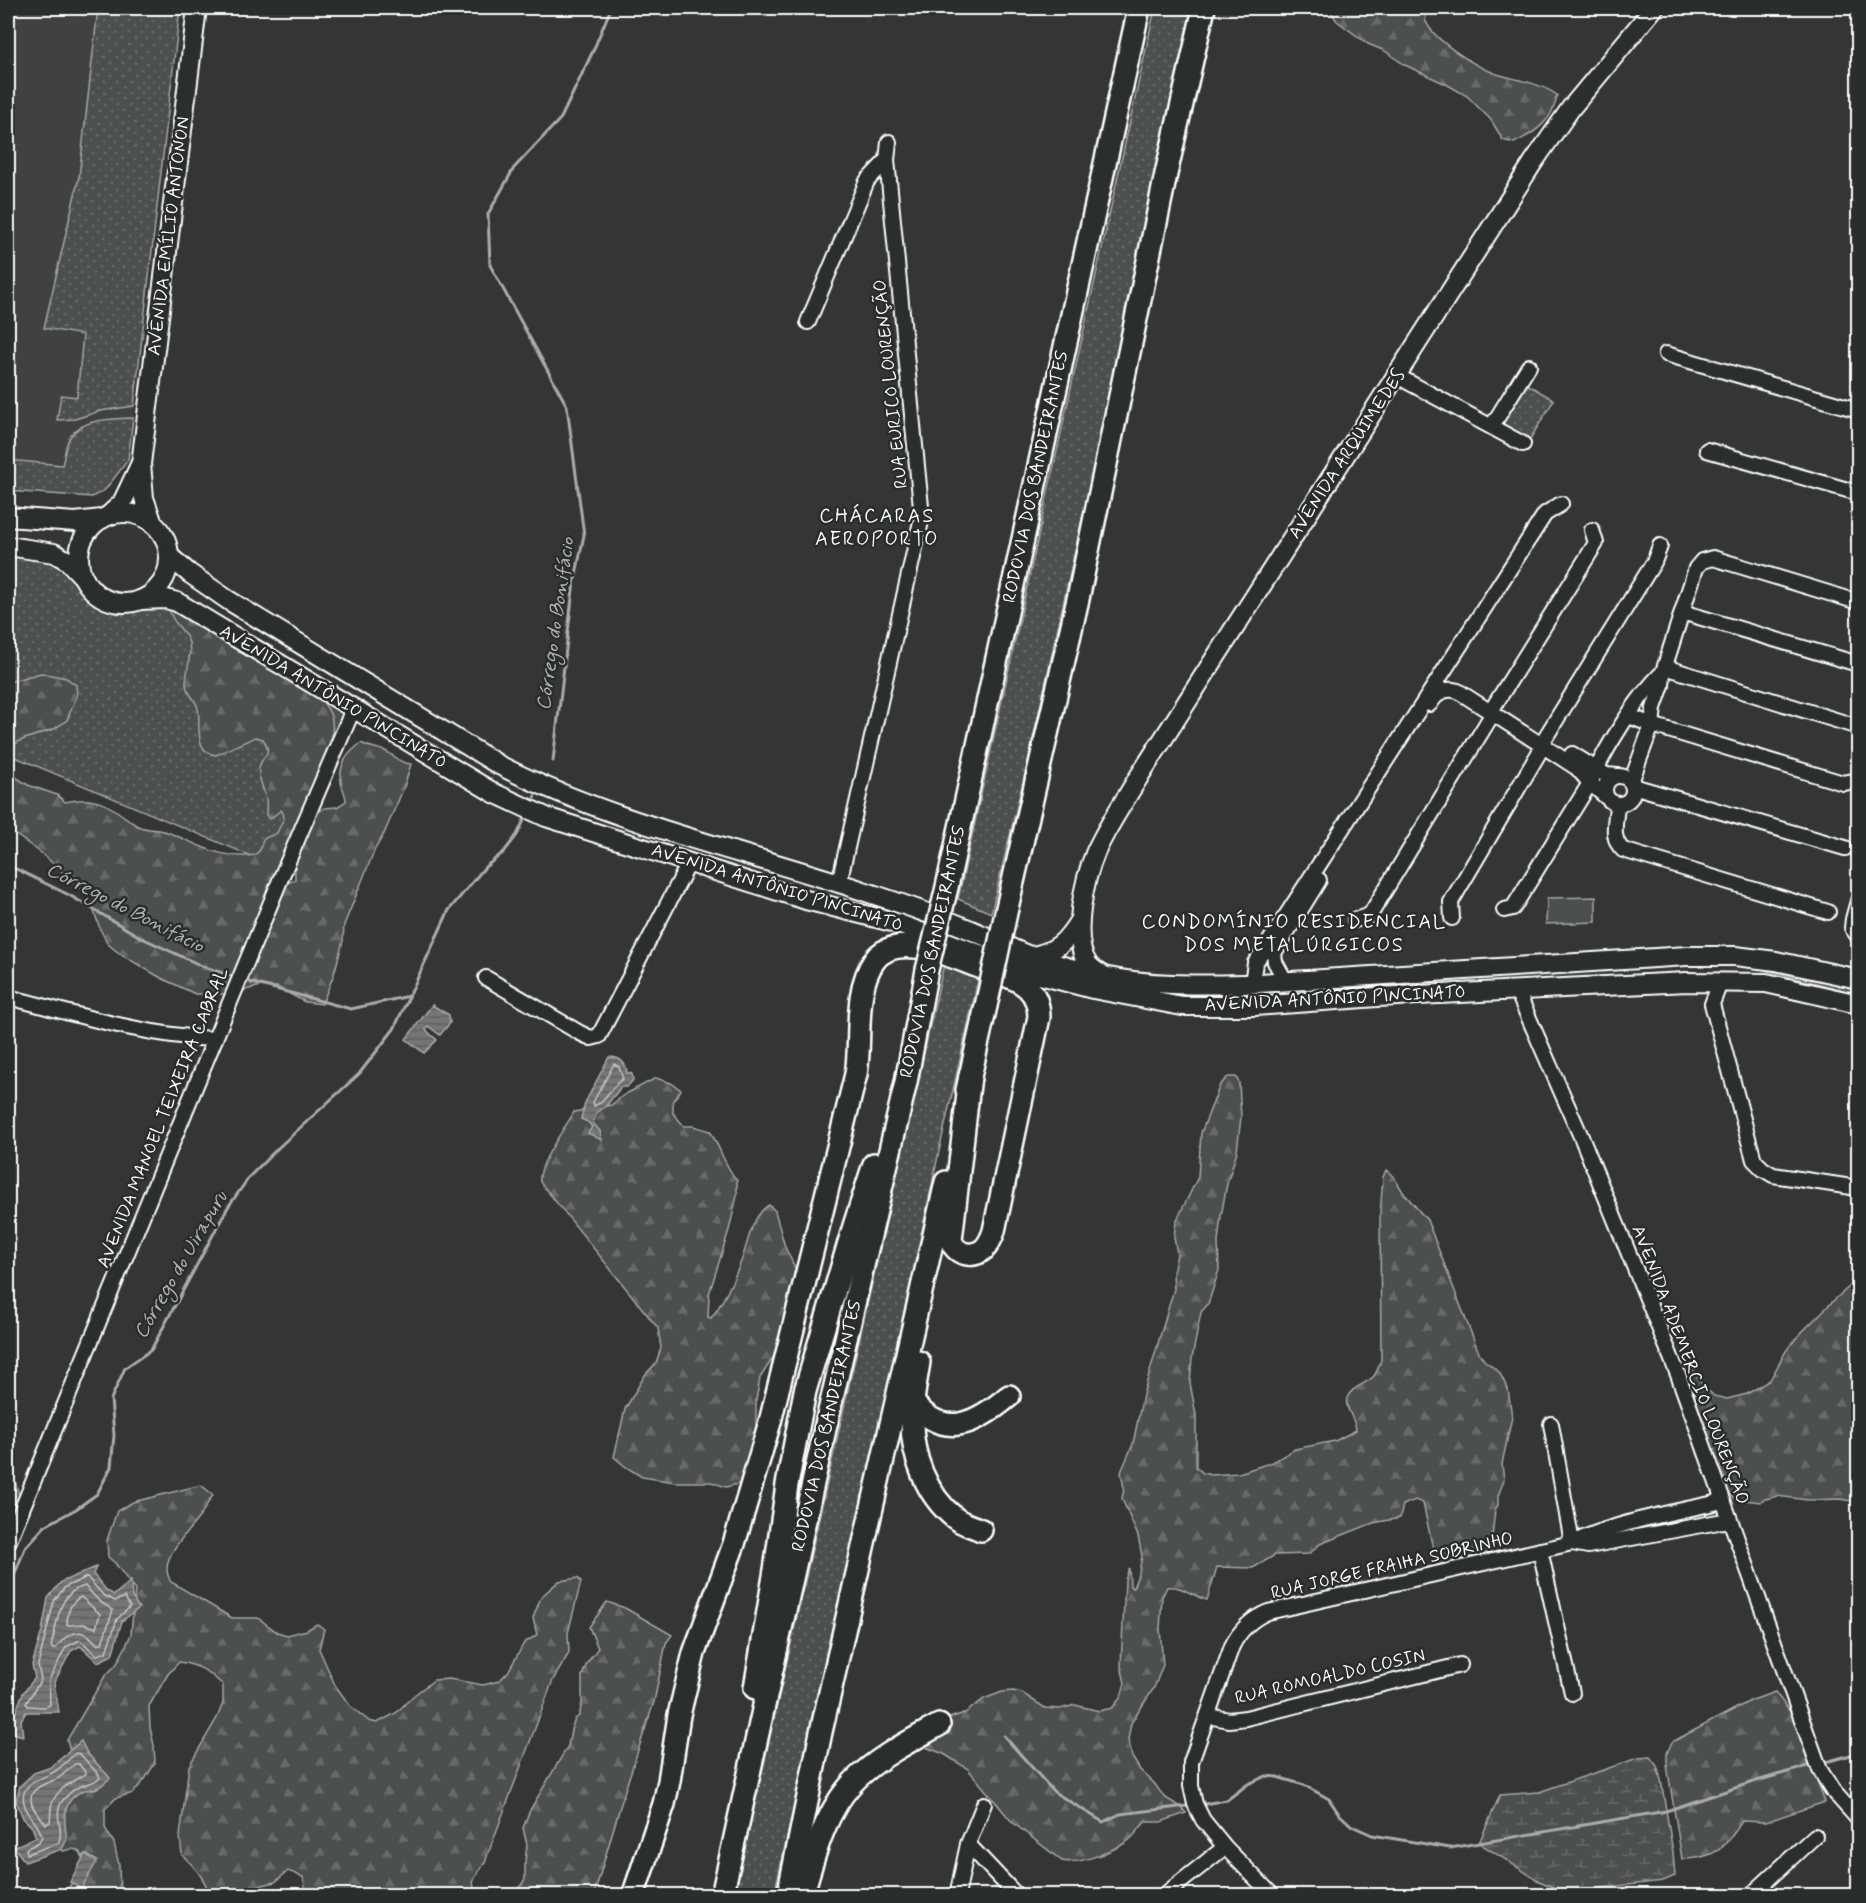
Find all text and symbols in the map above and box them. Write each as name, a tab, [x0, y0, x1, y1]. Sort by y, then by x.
street label: AVENIDA EMÍLIO ANTONON	[142, 115, 196, 357]
street label: RUA EURICO LOURENÇÃO	[868, 278, 914, 490]
street label: RODOVIA DOS BANDEIRANTES	[998, 349, 1074, 605]
street label: AVENIDA ARQUIMEDES	[1283, 364, 1411, 544]
district label: CHÁCARAS AEROPORTO	[815, 503, 939, 553]
water label: Córrego do Bonifácio	[531, 535, 584, 712]
street label: AVENIDA ANTÔNIO PINCINATO	[215, 619, 451, 775]
street label: RODOVIA DOS BANDEIRANTES	[895, 824, 971, 1080]
street label: AVENIDA ANTÔNIO PINCINATO	[648, 838, 906, 938]
water label: Córrego do Bonifácio	[40, 856, 209, 962]
district label: CONDOMÍNIO RESIDENCIAL DOS METALÚRGICOS	[1141, 909, 1447, 959]
street label: AVENIDA MANOEL TEIXEIRA CABRAL	[92, 964, 234, 1272]
street label: AVENIDA ANTÔNIO PINCINATO	[1204, 980, 1466, 1018]
water label: Córrego do Uirapuru	[128, 1185, 237, 1345]
street label: AVENIDA ADEMERCIO LOURENÇÃO	[1626, 1222, 1754, 1508]
street label: RODOVIA DOS BANDEIRANTES	[786, 1298, 868, 1554]
street label: RUA JORGE FRAIHA SOBRINHO	[1269, 1526, 1515, 1606]
street label: RUA ROMOALDO COSIN	[1233, 1643, 1427, 1711]

